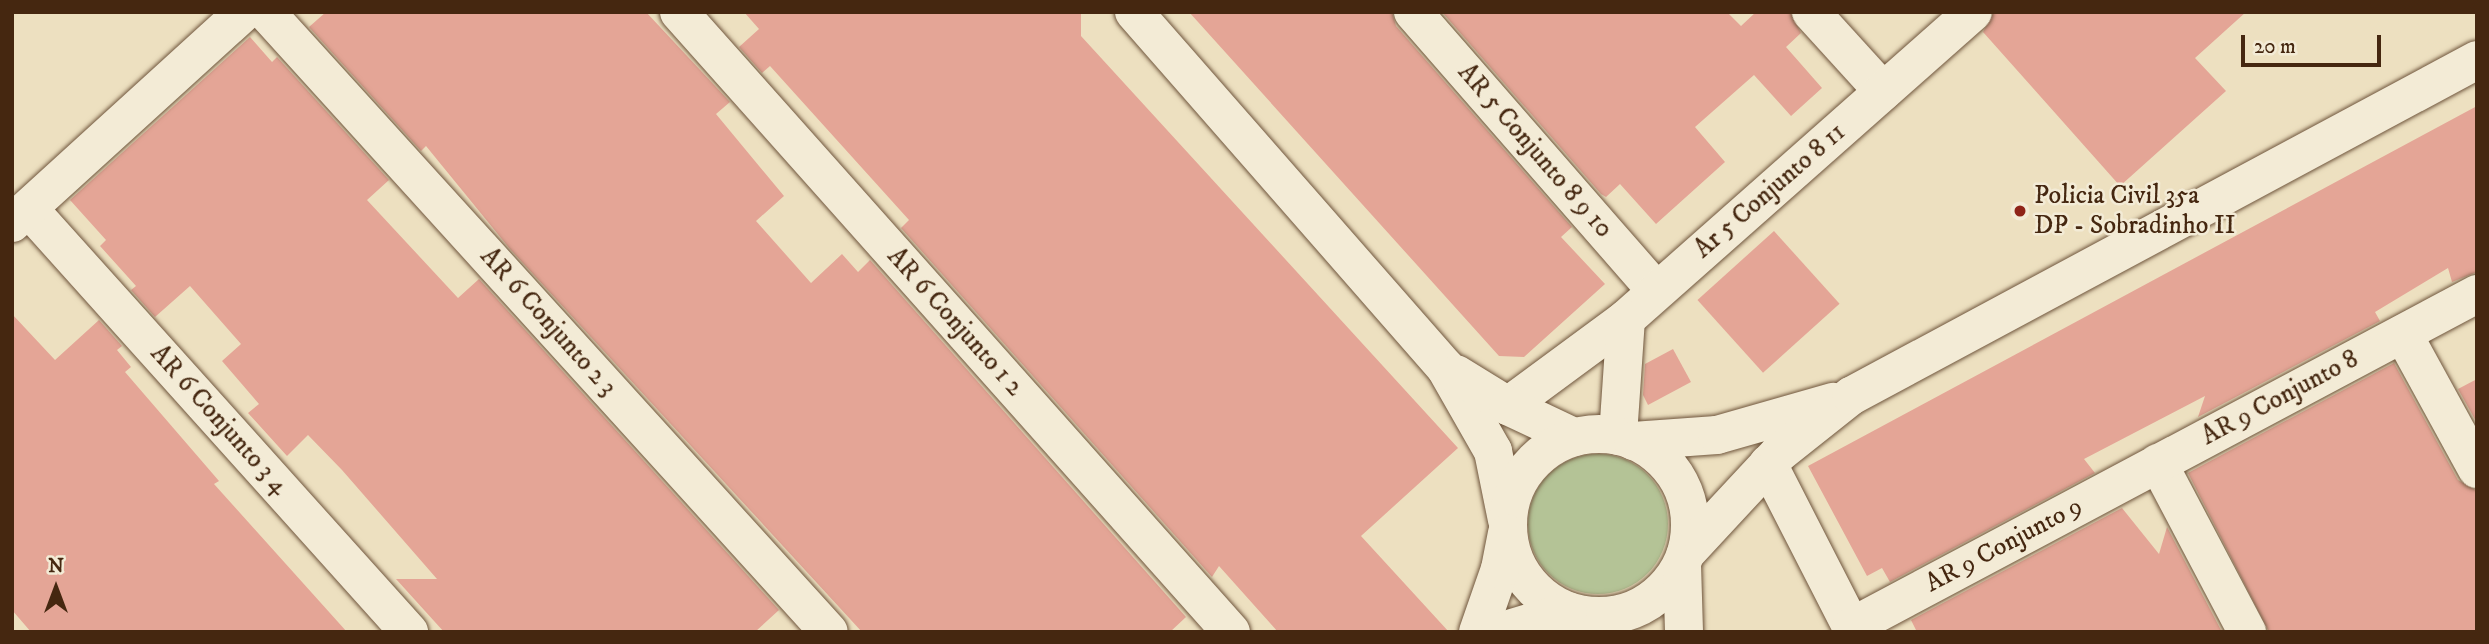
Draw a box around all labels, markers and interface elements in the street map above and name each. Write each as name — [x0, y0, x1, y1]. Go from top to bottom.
scale bar — [2244, 21, 2384, 65]
text: 20 m — [2254, 34, 2296, 60]
street label: AR 5 Conjunto 8 9 10 — [1451, 57, 1619, 245]
street label: Ar 5 Conjunto 8 11 — [1688, 117, 1852, 265]
place label: Policia Civil 35a DP - Sobradinho II — [2034, 180, 2235, 242]
marker: Policia Civil 35a DP - Sobradinho II — [2012, 203, 2028, 219]
street label: AR 6 Conjunto 2 3 — [473, 241, 623, 403]
street label: AR 6 Conjunto 1 2 — [880, 241, 1030, 403]
street label: AR 6 Conjunto 3 4 — [143, 339, 295, 501]
street label: AR 9 Conjunto 8 — [2196, 344, 2364, 452]
street label: AR 9 Conjunto 9 — [1920, 491, 2088, 599]
north arrow — [21, 553, 91, 623]
text: N — [48, 555, 64, 578]

